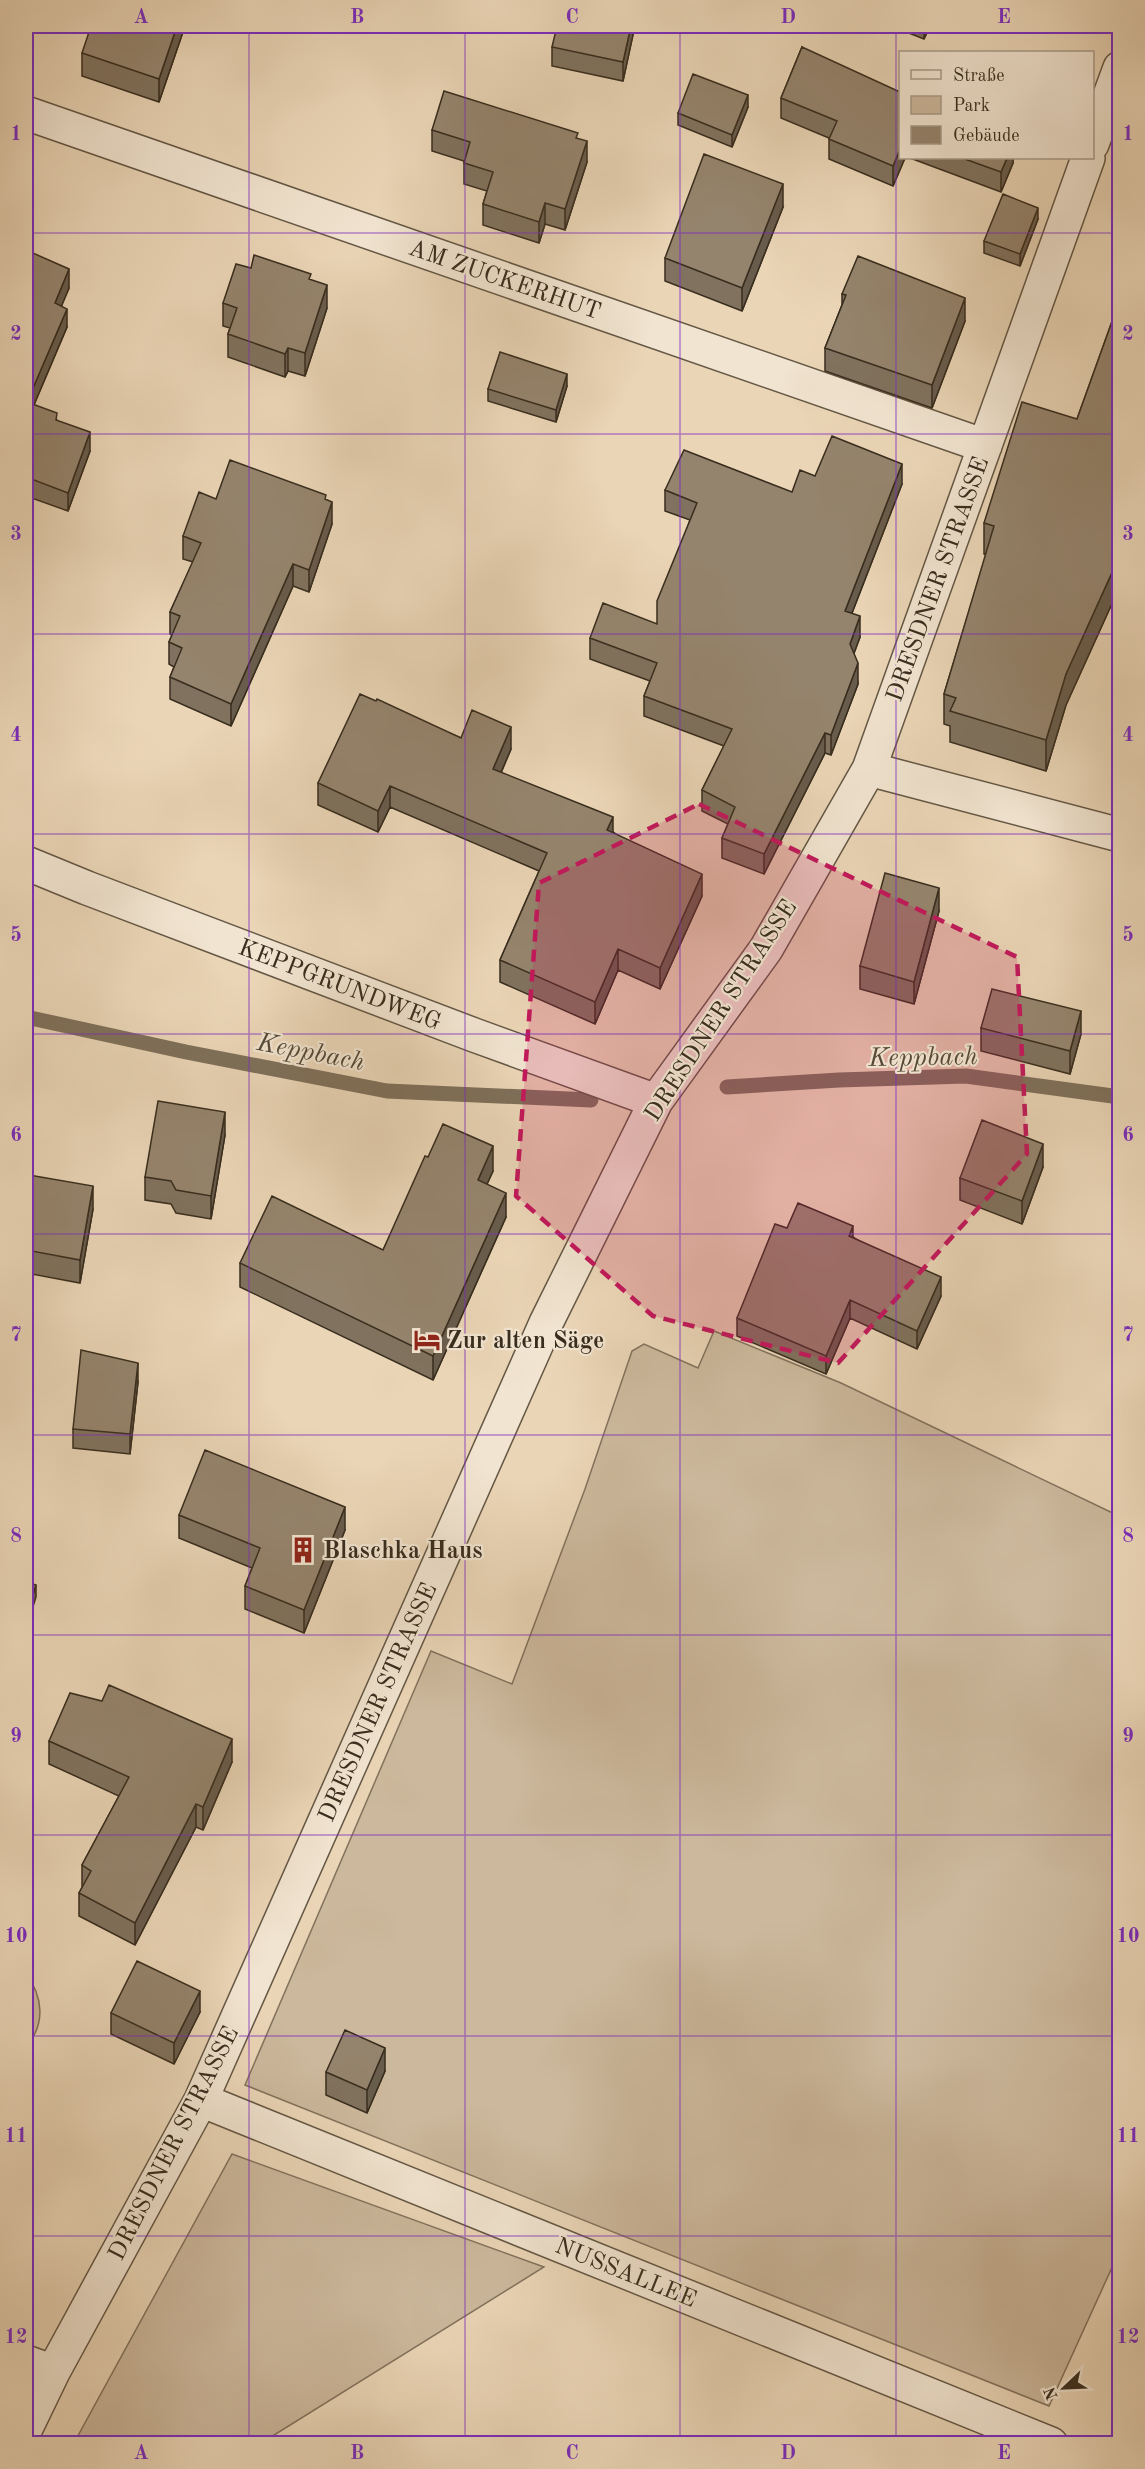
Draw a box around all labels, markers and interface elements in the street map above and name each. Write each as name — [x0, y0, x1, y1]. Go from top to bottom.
text: A — [133, 8, 149, 28]
text: B — [350, 8, 364, 28]
text: C — [565, 8, 579, 28]
text: D — [780, 8, 796, 28]
text: E — [997, 8, 1011, 28]
legend — [899, 51, 1094, 159]
text: Straße — [953, 67, 1004, 85]
text: Park — [953, 97, 990, 115]
text: 1 — [10, 125, 22, 145]
text: 1 — [1122, 125, 1134, 145]
text: Gebäude — [953, 127, 1020, 145]
street label: AM ZUCKERHUT — [405, 237, 604, 325]
text: 2 — [10, 325, 22, 345]
text: 2 — [1122, 325, 1134, 345]
street label: DRESDNER STRASSE — [883, 454, 994, 705]
text: 3 — [10, 525, 22, 545]
text: 3 — [1122, 525, 1134, 545]
text: 4 — [10, 726, 22, 746]
text: 4 — [1122, 726, 1134, 746]
street label: DRESDNER STRASSE — [641, 896, 802, 1126]
text: 5 — [10, 925, 22, 946]
text: 5 — [1122, 925, 1134, 946]
street label: KEPPGRUNDWEG — [234, 936, 444, 1036]
water label: Keppbach — [254, 1030, 367, 1076]
water label: Keppbach — [867, 1044, 978, 1072]
text: 6 — [10, 1126, 22, 1146]
text: 6 — [1122, 1126, 1134, 1146]
hotel icon: Zur alten Säge — [412, 1325, 442, 1355]
text: 7 — [10, 1326, 22, 1346]
text: 7 — [1122, 1326, 1134, 1346]
place label: Zur alten Säge — [447, 1330, 604, 1354]
text: 8 — [10, 1527, 22, 1547]
text: 8 — [1122, 1527, 1134, 1547]
building icon: Blaschka Haus — [288, 1535, 318, 1565]
place label: Blaschka Haus — [323, 1540, 482, 1564]
street label: DRESDNER STRASSE — [315, 1580, 442, 1826]
text: 9 — [10, 1727, 22, 1747]
text: 9 — [1122, 1727, 1134, 1747]
text: 10 — [4, 1927, 28, 1947]
text: 10 — [1116, 1927, 1140, 1947]
street label: DRESDNER STRASSE — [105, 2023, 244, 2265]
text: 11 — [4, 2127, 28, 2147]
text: 11 — [1116, 2127, 1140, 2147]
street label: NUSSALLEE — [551, 2235, 699, 2313]
text: 12 — [4, 2328, 28, 2348]
text: 12 — [1116, 2328, 1140, 2348]
north arrow — [1034, 2358, 1094, 2418]
text: N — [1042, 2384, 1062, 2402]
text: A — [133, 2444, 149, 2464]
text: B — [350, 2444, 364, 2464]
text: C — [565, 2444, 579, 2464]
text: D — [780, 2444, 796, 2464]
text: E — [997, 2444, 1011, 2464]

